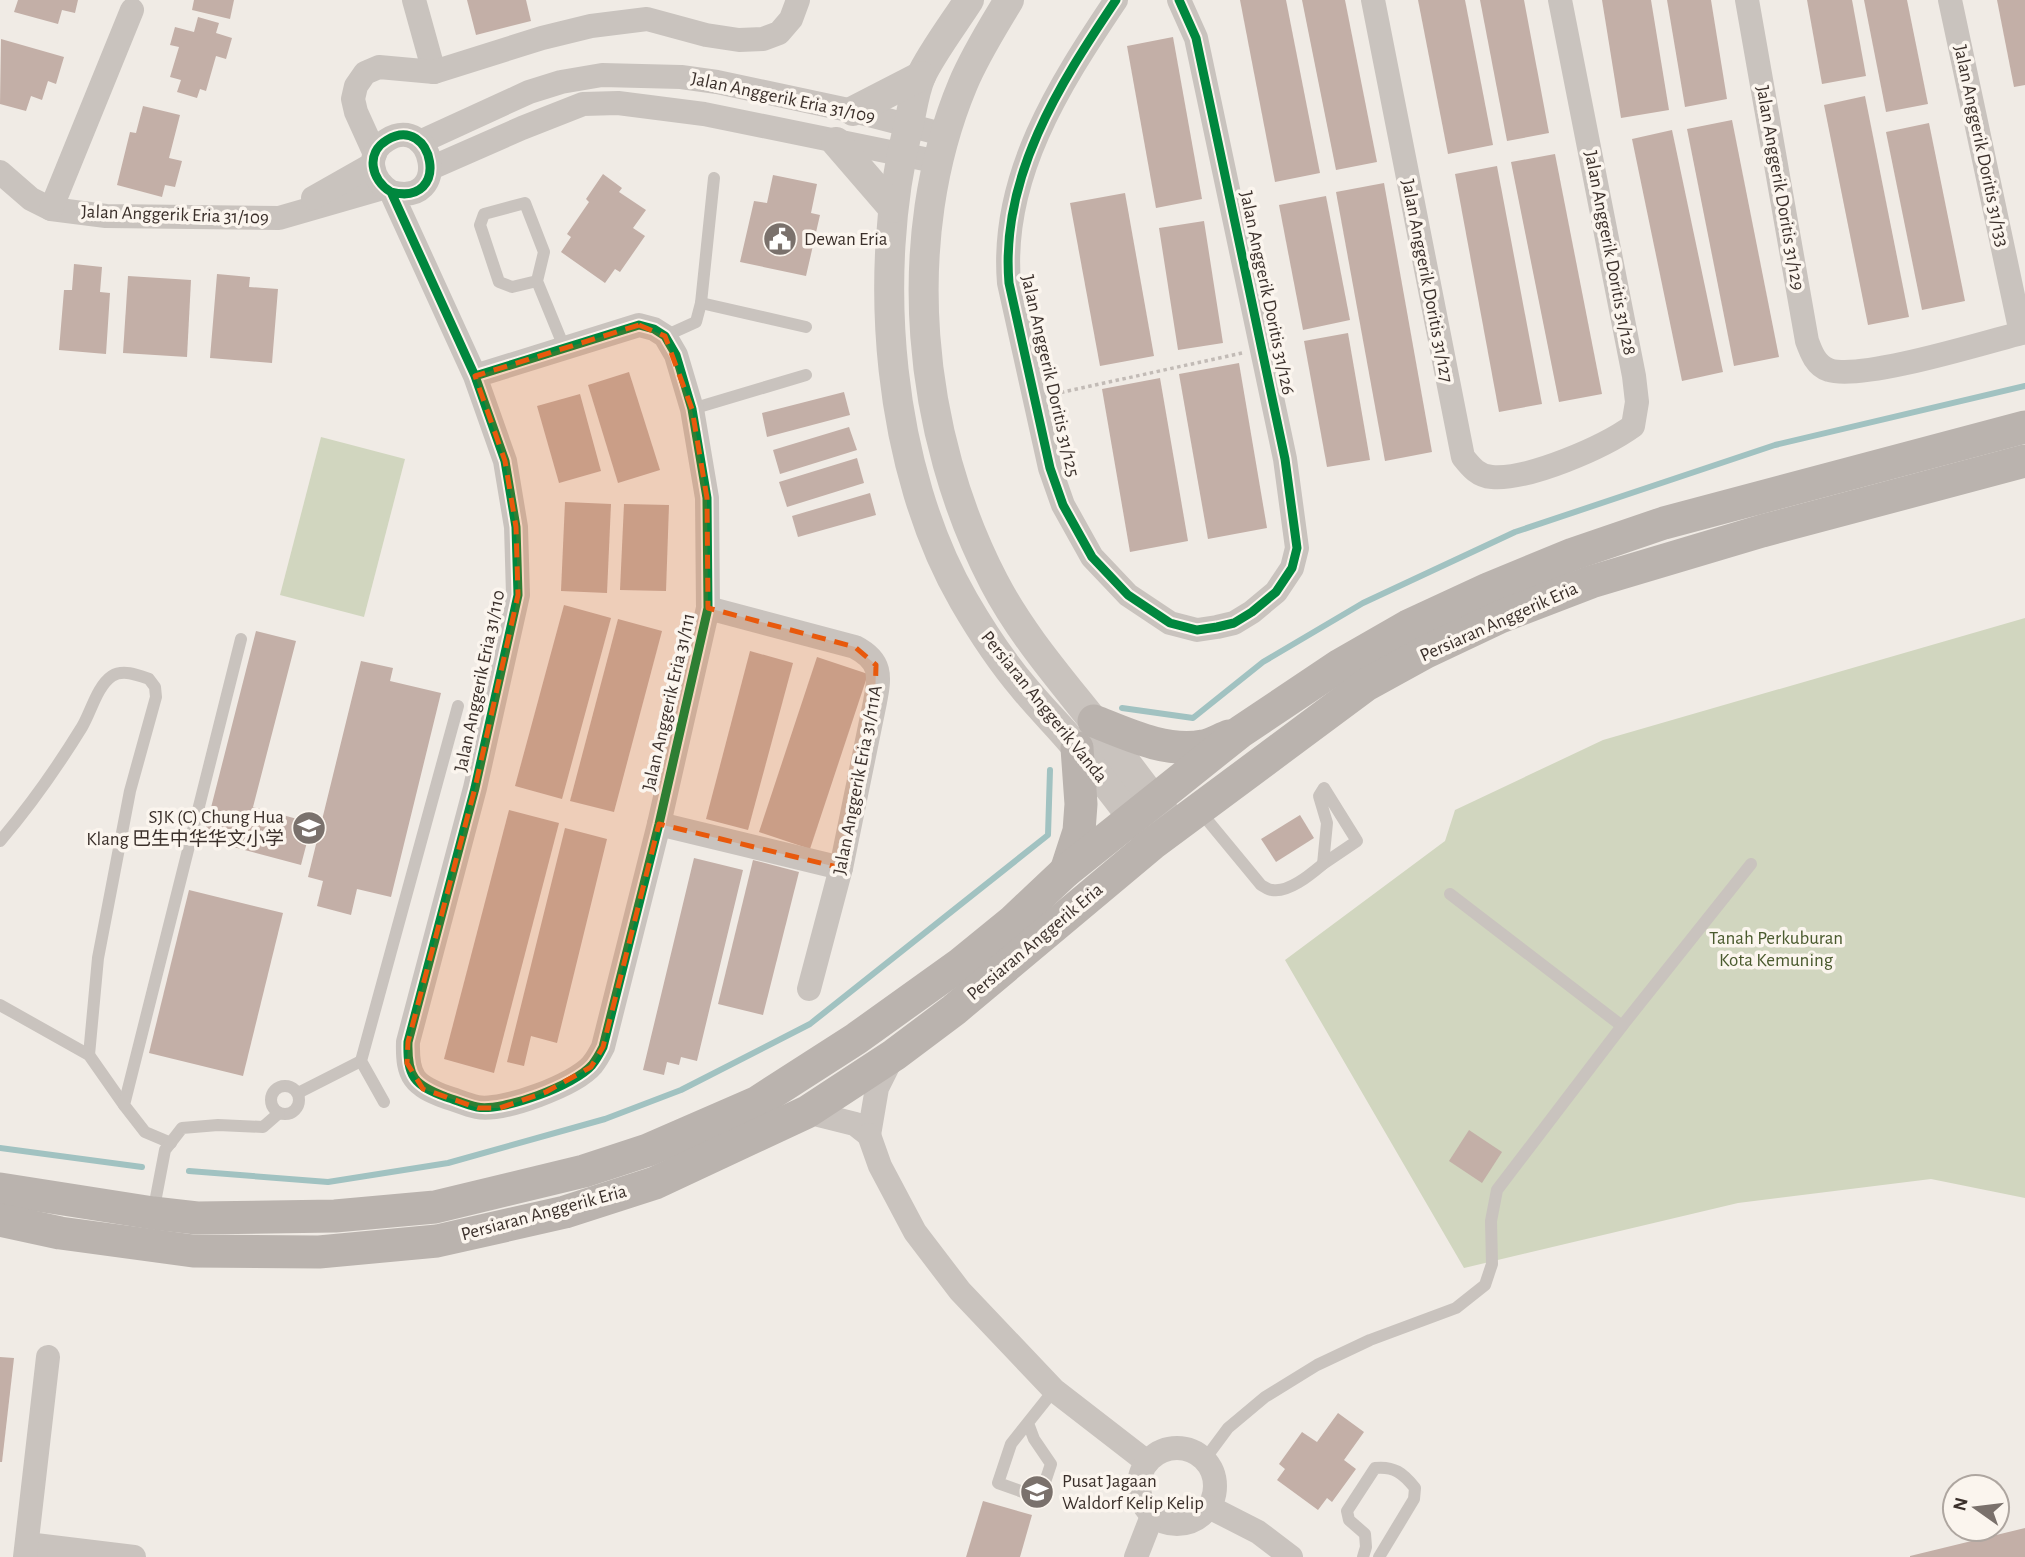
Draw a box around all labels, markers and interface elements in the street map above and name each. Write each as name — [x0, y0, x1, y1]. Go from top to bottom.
street label: Jalan Anggerik Doritis 31/133 — [1950, 43, 2012, 249]
street label: Jalan Anggerik Eria 31/109 — [689, 69, 877, 127]
street label: Jalan Anggerik Doritis 31/129 — [1753, 84, 1807, 292]
street label: Jalan Anggerik Doritis 31/128 — [1581, 149, 1639, 357]
street label: Jalan Anggerik Doritis 31/127 — [1398, 178, 1456, 384]
street label: Jalan Anggerik Doritis 31/126 — [1236, 189, 1298, 397]
street label: Jalan Anggerik Eria 31/109 — [81, 202, 269, 228]
public building icon: Dewan Eria — [761, 220, 799, 258]
place label: Dewan Eria — [804, 230, 888, 249]
street label: Jalan Anggerik Doritis 31/125 — [1017, 273, 1083, 479]
street label: Persiaran Anggerik Eria — [1417, 579, 1581, 665]
street label: Jalan Anggerik Eria 31/110 — [451, 588, 509, 774]
street label: Jalan Anggerik Eria 31/111 — [639, 611, 699, 793]
street label: Persiaran Anggerik Vanda — [977, 628, 1111, 787]
street label: Jalan Anggerik Eria 31/111A — [830, 683, 886, 877]
place label: SJK (C) Chung Hua Klang 巴生中华华文小学 — [86, 808, 284, 849]
school or university icon: SJK (C) Chung Hua Klang 巴生中华华文小学 — [290, 809, 328, 847]
street label: Persiaran Anggerik Eria — [964, 880, 1107, 1004]
park label: Tanah Perkuburan Kota Kemuning — [1709, 929, 1843, 970]
street label: Persiaran Anggerik Eria — [459, 1182, 629, 1244]
place label: Pusat Jagaan Waldorf Kelip Kelip — [1062, 1472, 1204, 1513]
school or university icon: Pusat Jagaan Waldorf Kelip Kelip — [1018, 1473, 1056, 1511]
north arrow — [1941, 1473, 2011, 1543]
text: N — [1950, 1496, 1972, 1513]

